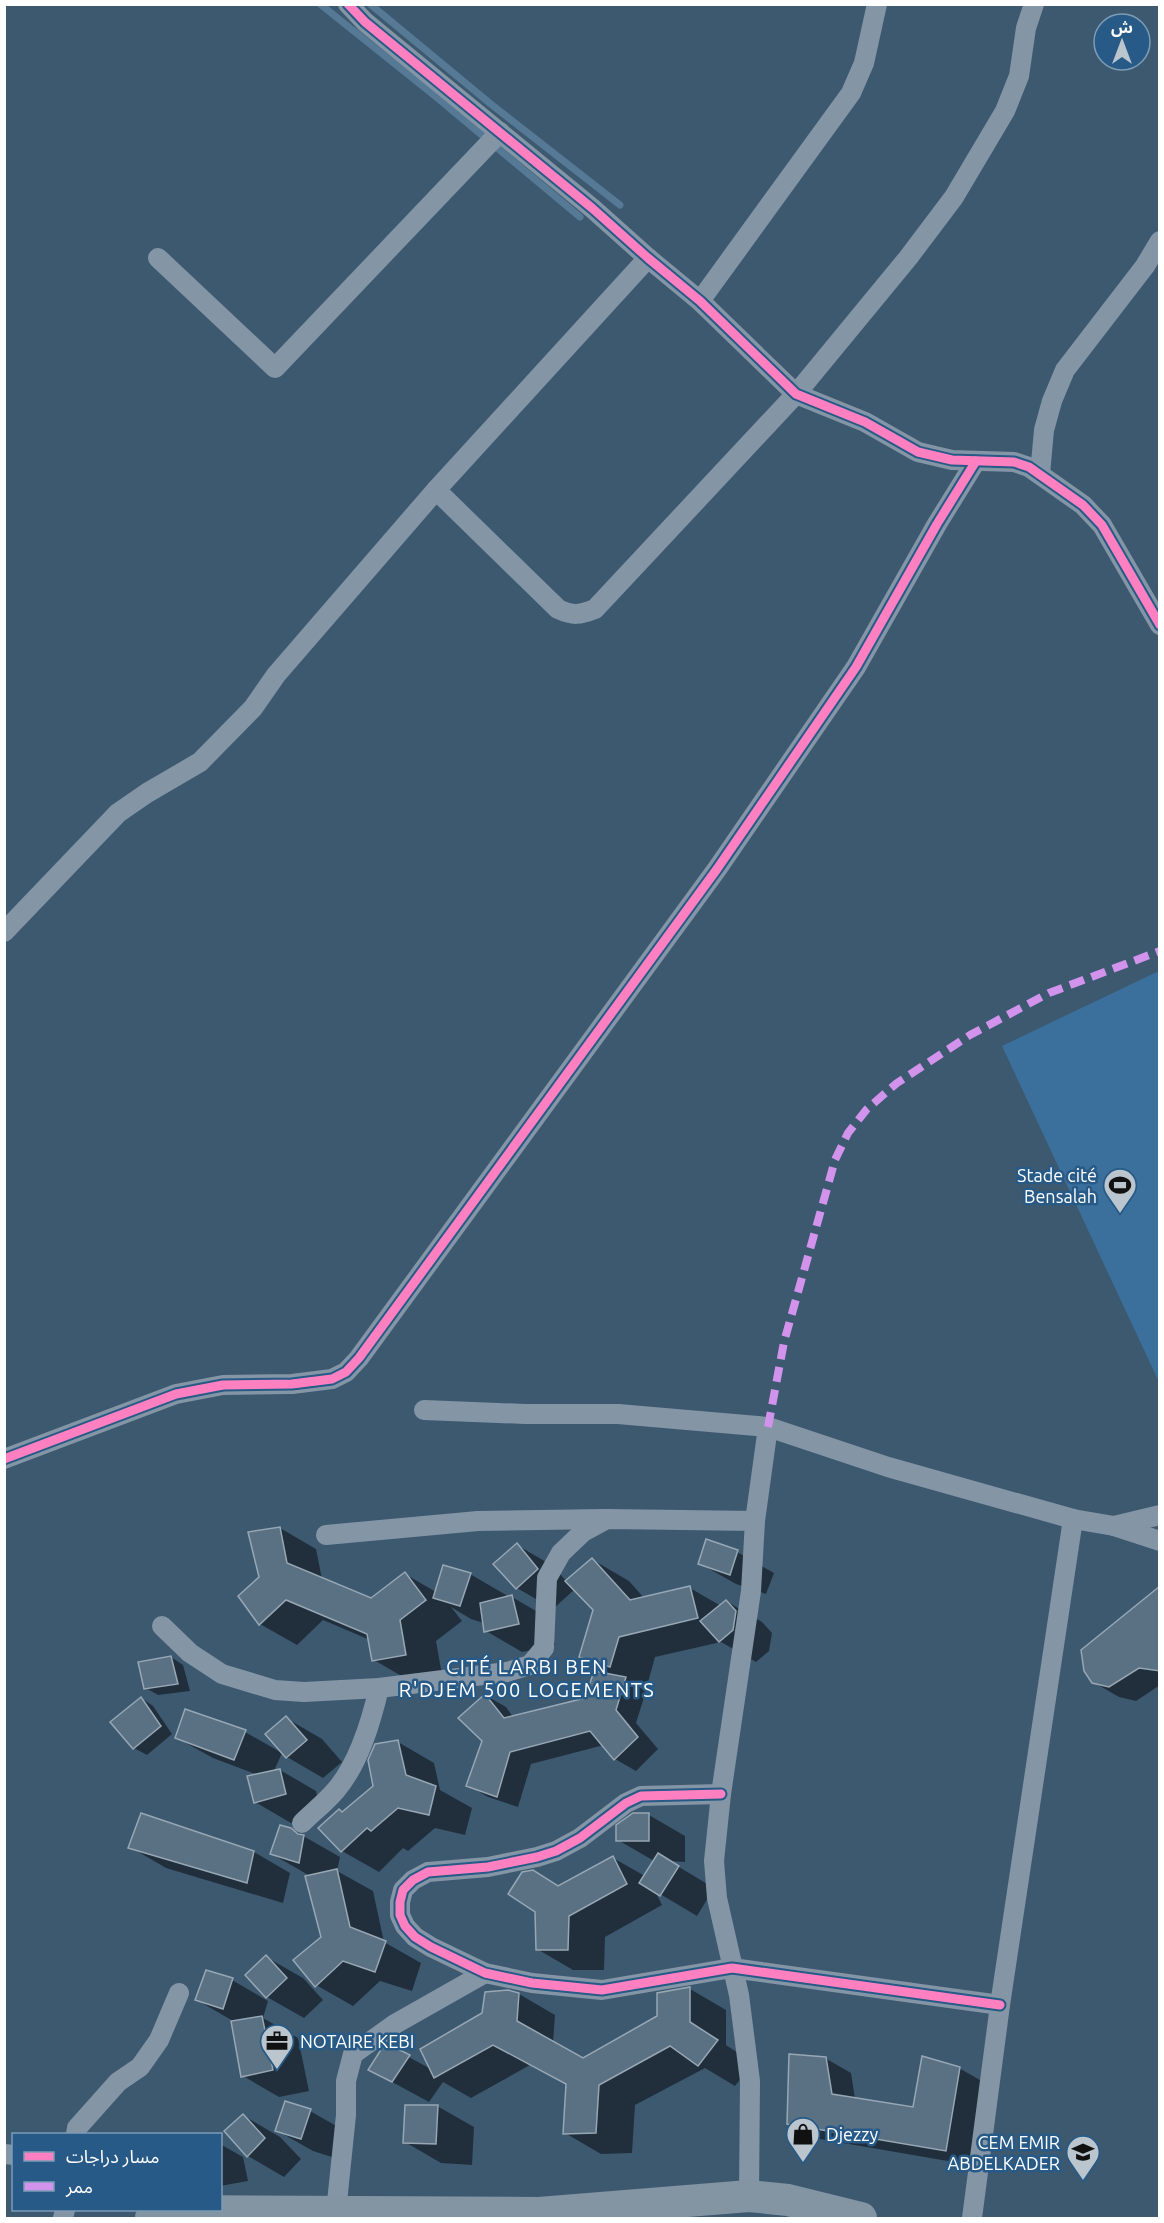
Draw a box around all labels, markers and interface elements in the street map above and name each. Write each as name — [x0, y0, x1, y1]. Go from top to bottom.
north arrow — [1092, 12, 1152, 72]
text: ش — [1111, 18, 1133, 37]
place label: Stade cité Bensalah — [1017, 1165, 1097, 1206]
sports icon: Stade cité Bensalah — [1102, 1167, 1138, 1214]
district label: CITÉ LARBI BEN R'DJEM 500 LOGEMENTS — [399, 1655, 655, 1701]
office icon: NOTAIRE KEBI — [259, 2023, 295, 2070]
place label: NOTAIRE KEBI — [300, 2031, 414, 2051]
shop icon: Djezzy — [785, 2116, 821, 2163]
place label: Djezzy — [826, 2124, 879, 2144]
place label: CEM EMIR ABDELKADER — [948, 2132, 1060, 2173]
legend — [12, 2133, 222, 2211]
school or university icon: CEM EMIR ABDELKADER — [1065, 2134, 1101, 2181]
text: مسار دراجات — [66, 2146, 159, 2168]
text: ممر — [65, 2176, 93, 2198]

